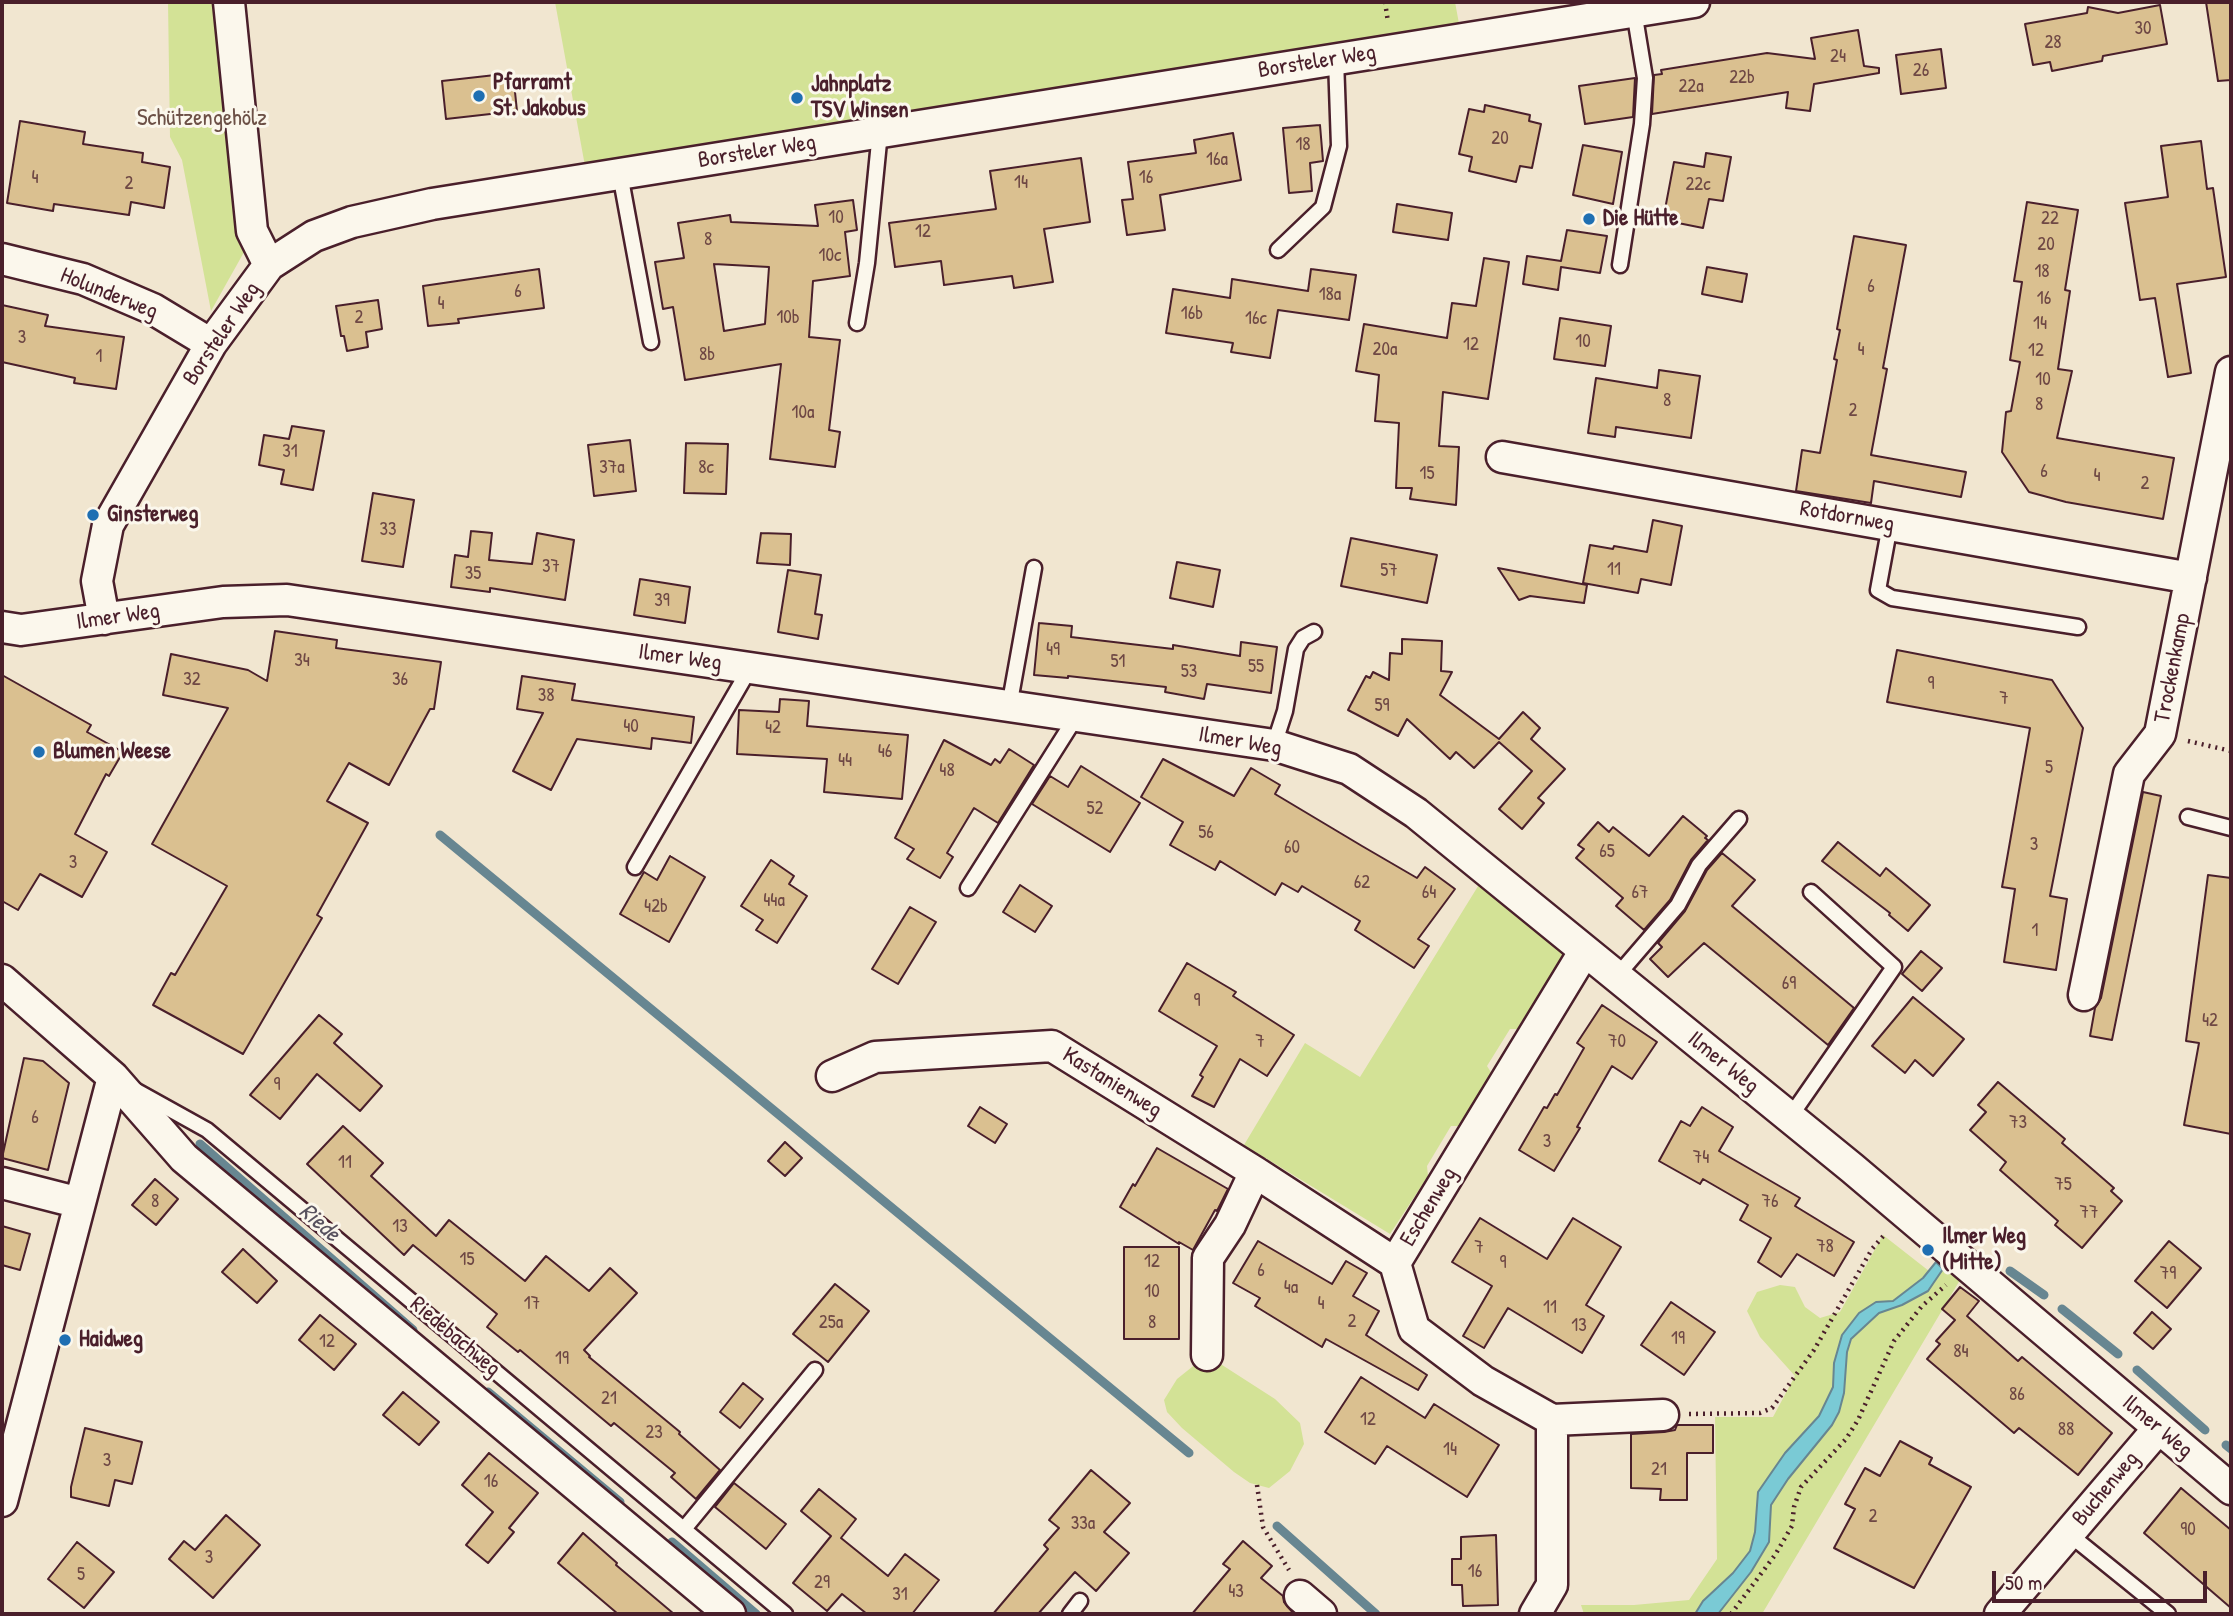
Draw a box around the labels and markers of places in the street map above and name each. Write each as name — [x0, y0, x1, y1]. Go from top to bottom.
place label: Pfarramt St. Jakobus — [493, 69, 586, 123]
place label: Jahnplatz TSV Winsen — [811, 71, 909, 125]
marker: Pfarramt St. Jakobus — [471, 88, 487, 104]
marker: Jahnplatz TSV Winsen — [789, 90, 805, 106]
place label: Die Hütte — [1603, 205, 1678, 233]
marker: Die Hütte — [1581, 211, 1597, 227]
place label: Ginsterweg — [107, 501, 198, 529]
marker: Ginsterweg — [85, 507, 101, 523]
place label: Blumen Weese — [53, 738, 171, 766]
marker: Blumen Weese — [31, 744, 47, 760]
place label: Ilmer Weg (Mitte) — [1942, 1223, 2026, 1277]
marker: Ilmer Weg (Mitte) — [1920, 1242, 1936, 1258]
place label: Haidweg — [79, 1326, 143, 1354]
marker: Haidweg — [57, 1332, 73, 1348]

